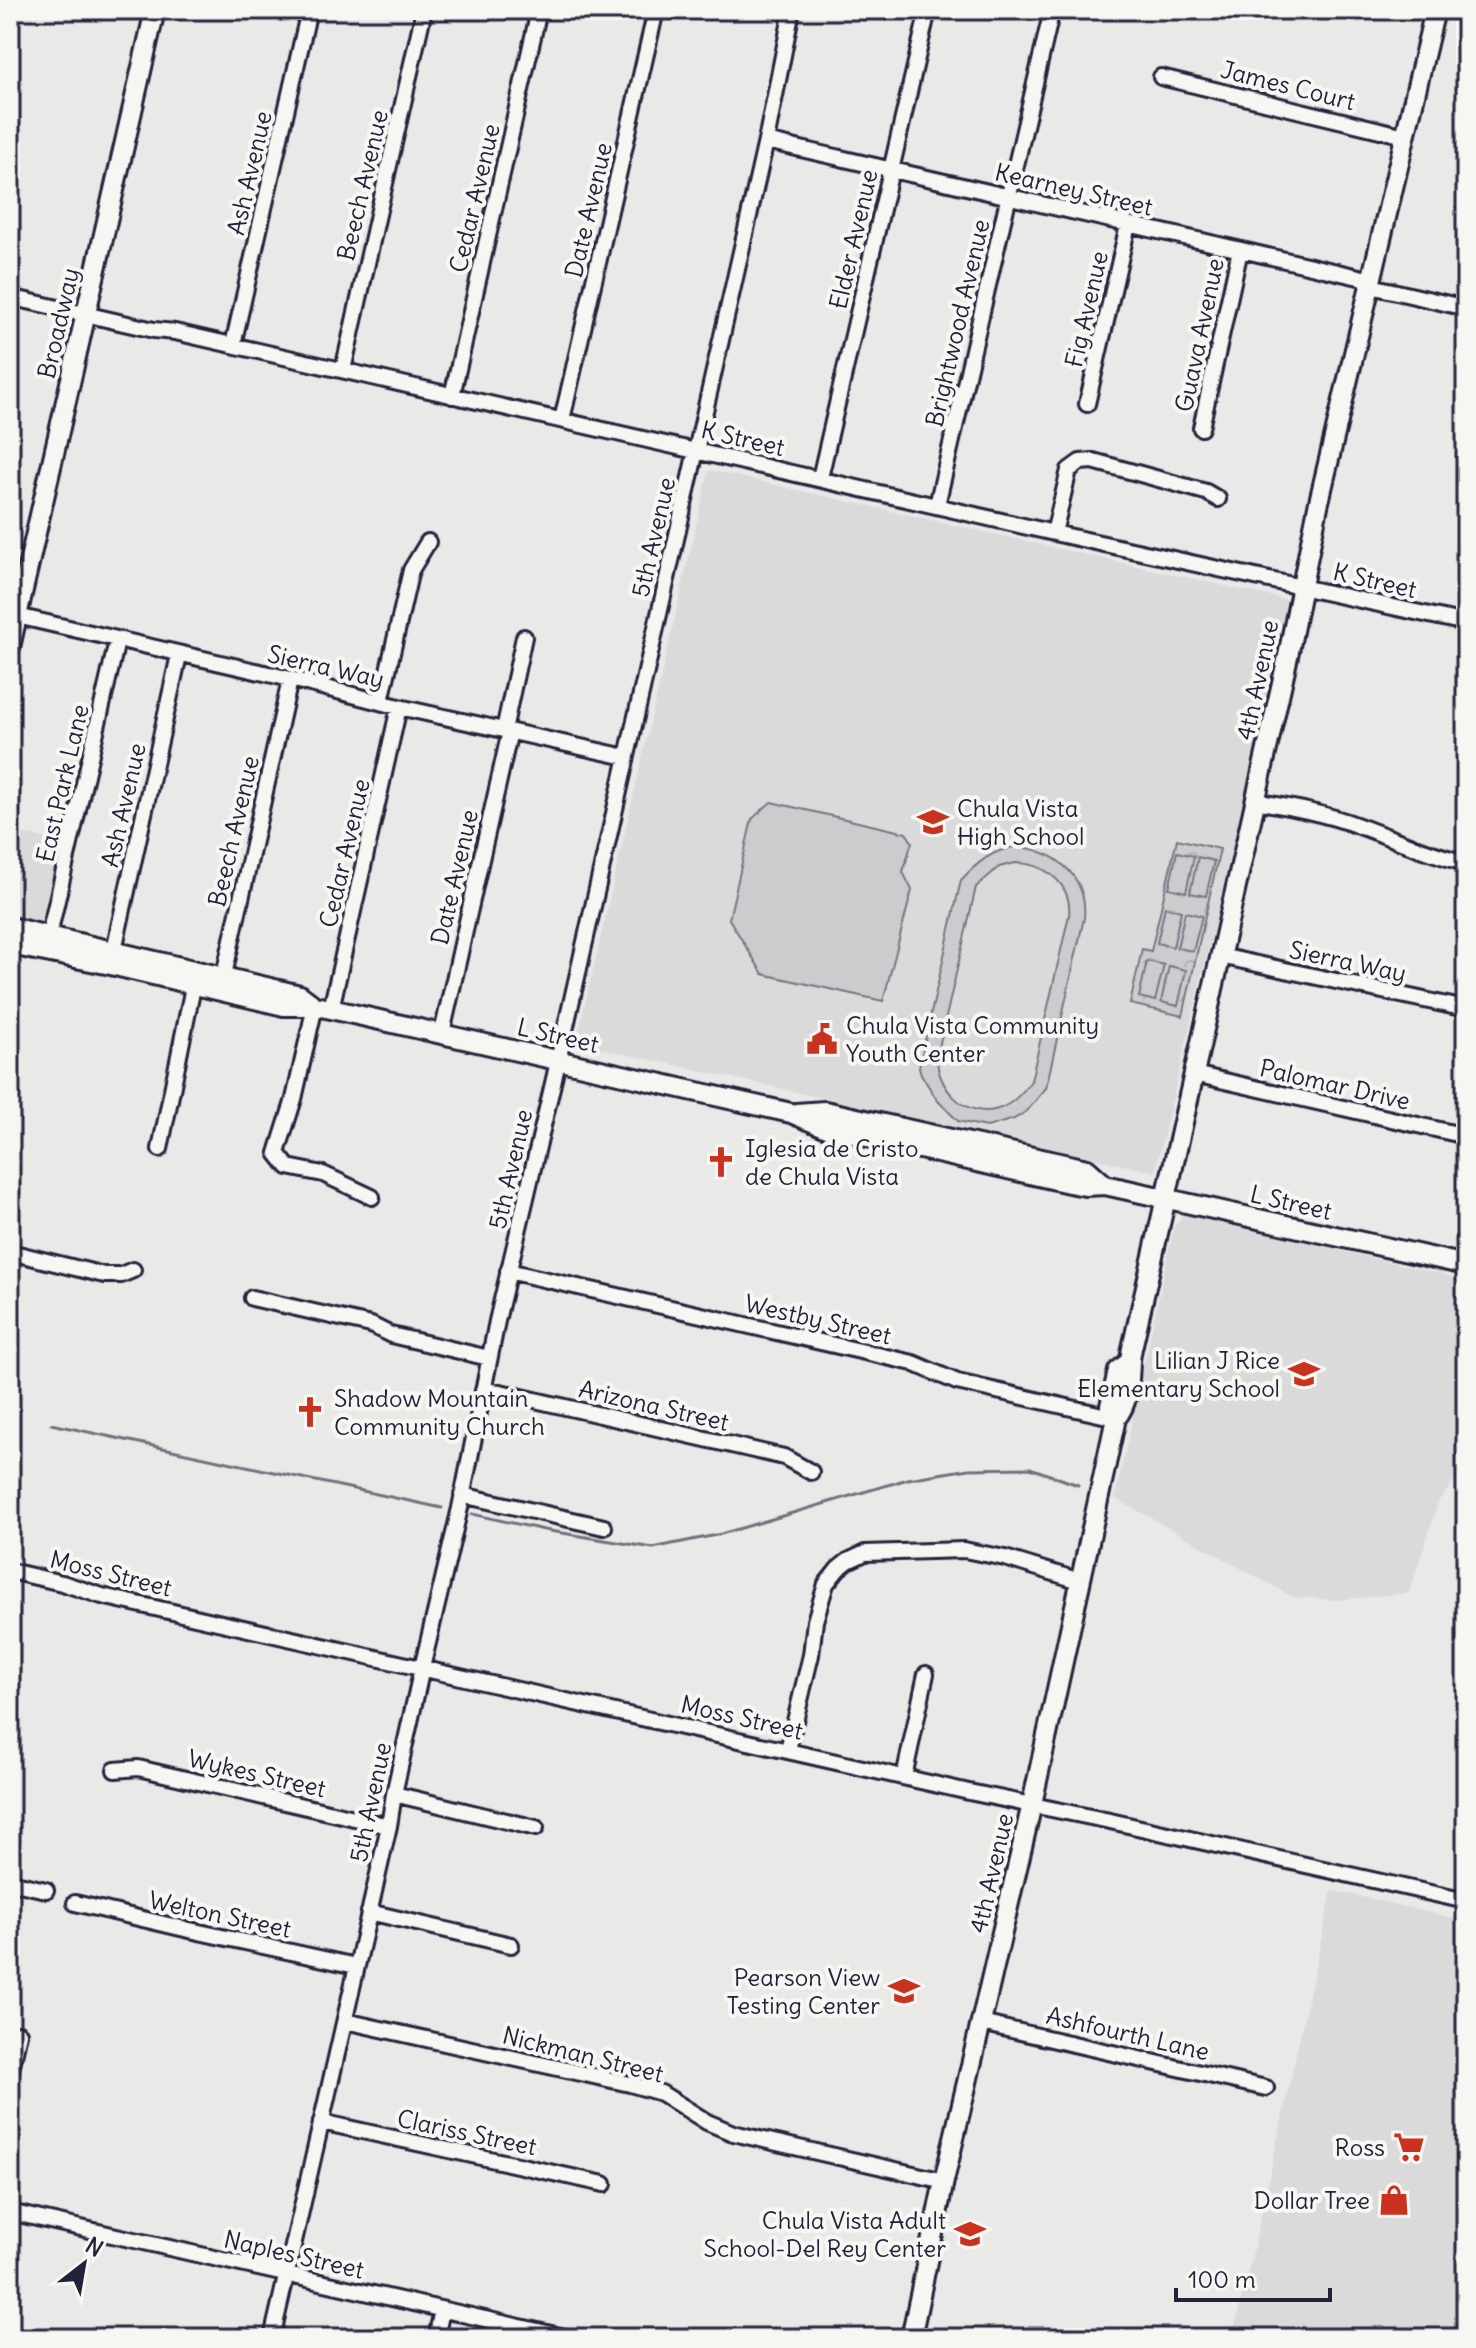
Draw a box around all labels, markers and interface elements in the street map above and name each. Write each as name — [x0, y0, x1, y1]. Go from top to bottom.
street label: James Court — [1218, 54, 1358, 116]
street label: Beech Avenue — [330, 107, 394, 263]
street label: Ash Avenue — [220, 108, 278, 238]
street label: Cedar Avenue — [442, 121, 506, 275]
street label: Date Avenue — [558, 140, 618, 280]
street label: Kearney Street — [992, 156, 1156, 222]
street label: Elder Avenue — [822, 166, 884, 312]
street label: Brightwood Avenue — [919, 216, 995, 430]
street label: Fig Avenue — [1058, 248, 1114, 370]
street label: Guava Avenue — [1168, 255, 1230, 415]
street label: Broadway — [31, 265, 85, 381]
street label: K Street — [698, 414, 788, 462]
street label: 5th Avenue — [625, 474, 681, 600]
street label: K Street — [1330, 556, 1420, 604]
street label: 4th Avenue — [1230, 617, 1284, 743]
street label: Sierra Way — [265, 638, 387, 694]
street label: East Park Lane — [29, 701, 95, 865]
street label: Ash Avenue — [94, 740, 152, 870]
street label: Beech Avenue — [201, 753, 265, 909]
street label: Cedar Avenue — [312, 776, 376, 930]
place label: Chula Vista High School — [957, 793, 1084, 851]
school or university icon: Chula Vista High School — [916, 805, 950, 839]
street label: Date Avenue — [424, 807, 484, 947]
street label: Sierra Way — [1287, 934, 1409, 988]
place label: Chula Vista Community Youth Center — [846, 1010, 1099, 1068]
street label: L Street — [514, 1011, 602, 1059]
public building icon: Chula Vista Community Youth Center — [805, 1022, 839, 1056]
street label: Palomar Drive — [1257, 1052, 1413, 1116]
street label: 5th Avenue — [482, 1106, 538, 1232]
place label: Iglesia de Cristo de Chula Vista — [745, 1133, 918, 1191]
church icon: Iglesia de Cristo de Chula Vista — [704, 1145, 738, 1179]
street label: L Street — [1247, 1178, 1335, 1226]
street label: Westby Street — [742, 1288, 894, 1350]
place label: Lilian J Rice Elementary School — [1077, 1345, 1280, 1403]
school or university icon: Lilian J Rice Elementary School — [1287, 1357, 1321, 1391]
street label: Arizona Street — [576, 1373, 732, 1437]
place label: Shadow Mountain Community Church — [334, 1383, 545, 1441]
church icon: Shadow Mountain Community Church — [293, 1395, 327, 1429]
street label: Moss Street — [47, 1543, 175, 1603]
street label: Moss Street — [678, 1688, 806, 1746]
street label: 5th Avenue — [343, 1739, 397, 1865]
street label: Wykes Street — [185, 1743, 329, 1803]
street label: 4th Avenue — [963, 1810, 1019, 1936]
street label: Welton Street — [146, 1884, 294, 1944]
place label: Pearson View Testing Center — [726, 1962, 880, 2020]
school or university icon: Pearson View Testing Center — [887, 1974, 921, 2008]
street label: Ashfourth Lane — [1044, 2000, 1212, 2066]
street label: Nickman Street — [499, 2020, 667, 2088]
street label: Clariss Street — [395, 2103, 539, 2161]
supermarket icon: Ross — [1392, 2130, 1426, 2164]
place label: Ross — [1335, 2132, 1385, 2162]
shop icon: Dollar Tree — [1377, 2183, 1411, 2217]
place label: Dollar Tree — [1254, 2185, 1370, 2215]
place label: Chula Vista Adult School-Del Rey Center — [704, 2205, 946, 2263]
school or university icon: Chula Vista Adult School-Del Rey Center — [953, 2217, 987, 2251]
street label: Naples Street — [221, 2223, 367, 2285]
north arrow — [44, 2224, 124, 2304]
text: N — [81, 2231, 108, 2263]
scale bar — [1176, 2252, 1330, 2302]
text: 100 m — [1188, 2264, 1256, 2294]

